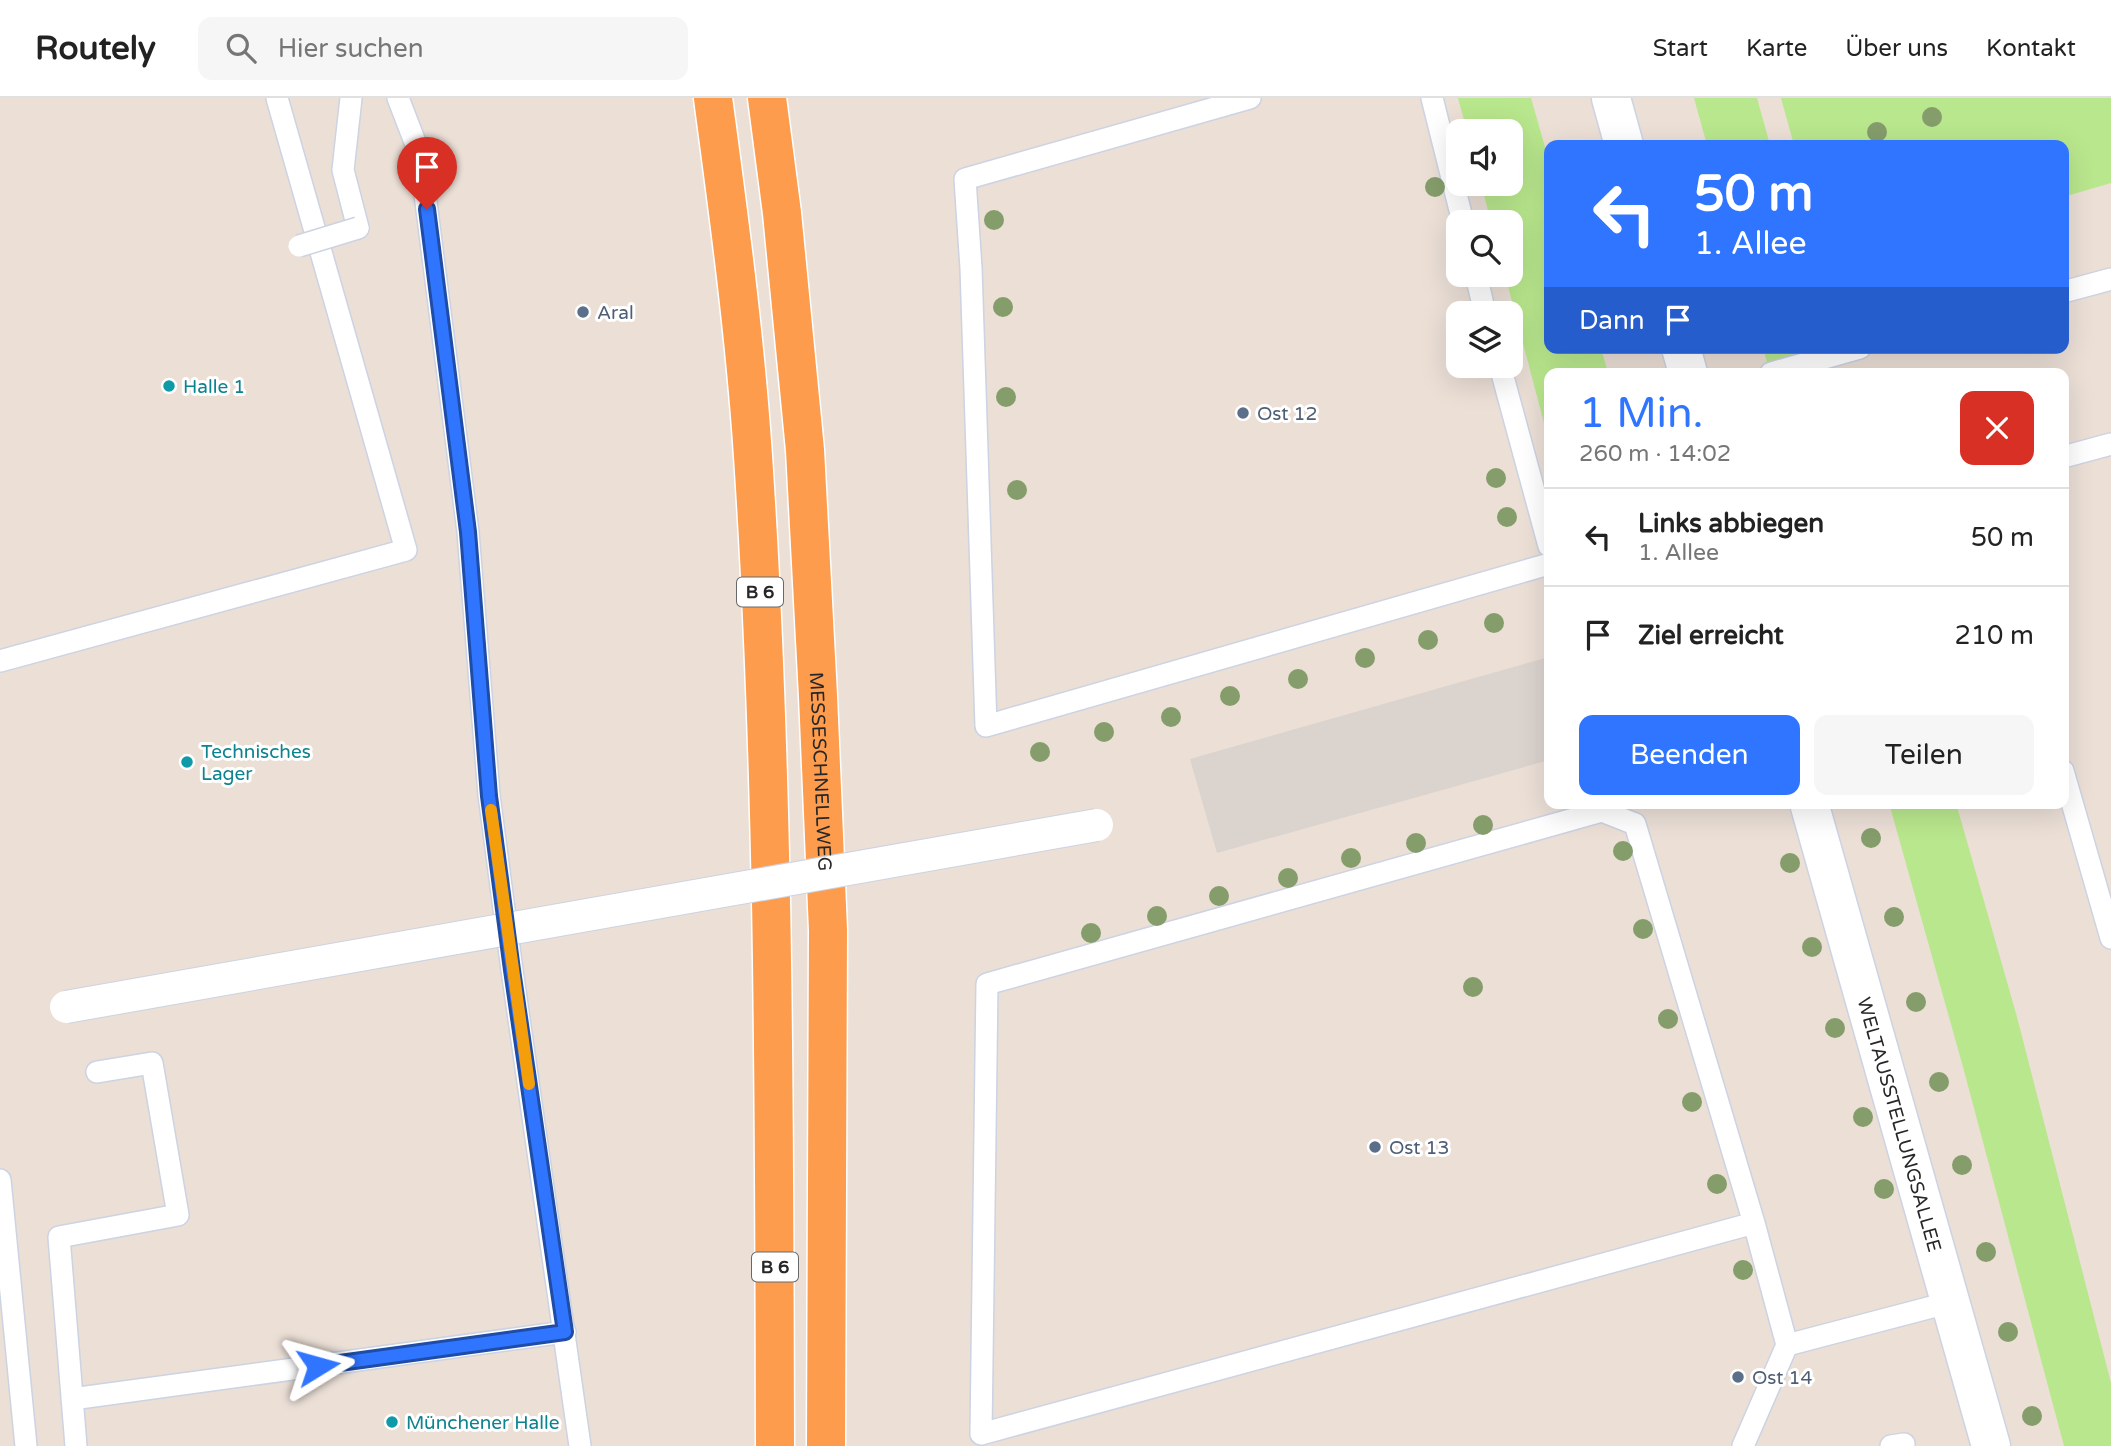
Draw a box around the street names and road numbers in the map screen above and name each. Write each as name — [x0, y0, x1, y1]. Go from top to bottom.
road number: B 6 — [737, 578, 783, 606]
street label: MESSESCHNELLWEG — [805, 671, 835, 872]
street label: WELTAUSSTELLUNGSALLEE — [1853, 995, 1945, 1255]
road number: B 6 — [752, 1252, 798, 1282]

